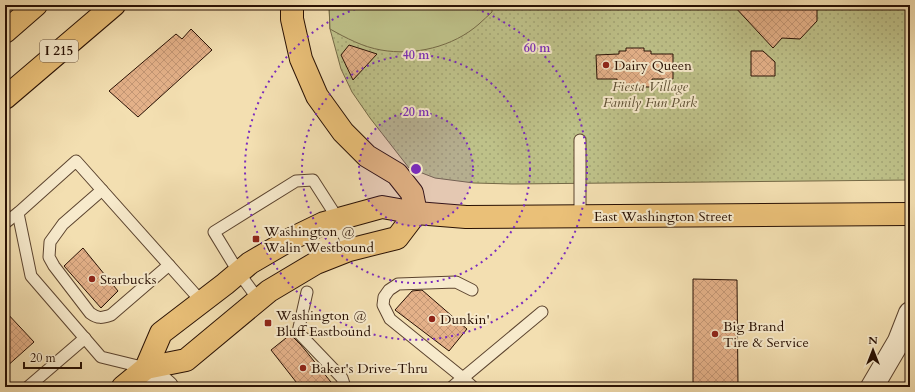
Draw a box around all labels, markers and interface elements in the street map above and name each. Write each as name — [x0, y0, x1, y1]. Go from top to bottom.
road number: I 215 — [40, 40, 78, 62]
text: 60 m — [524, 40, 551, 56]
text: 40 m — [403, 47, 430, 63]
place label: Dairy Queen — [614, 56, 692, 75]
marker: Dairy Queen — [601, 60, 611, 70]
park label: Fiesta Village Family Fun Park — [603, 77, 697, 112]
text: 20 m — [403, 104, 430, 120]
centre of rings — [409, 162, 423, 176]
street label: East Washington Street — [594, 207, 733, 226]
place label: Washington @ Walin Westbound — [263, 222, 374, 257]
marker: Washington @ Walin Westbound — [251, 234, 261, 244]
place label: Starbucks — [100, 270, 157, 289]
marker: Starbucks — [87, 274, 97, 284]
place label: Washington @ Bluff Eastbound — [275, 306, 371, 341]
place label: Dunkin' — [440, 310, 490, 329]
marker: Dunkin' — [427, 314, 437, 324]
place label: Big Brand Tire & Service — [723, 317, 809, 352]
marker: Washington @ Bluff Eastbound — [263, 318, 273, 328]
marker: Big Brand Tire & Service — [710, 329, 720, 339]
north arrow — [853, 330, 893, 370]
text: N — [868, 333, 878, 348]
scale bar — [24, 344, 81, 370]
text: 20 m — [30, 350, 57, 366]
place label: Baker's Drive-Thru — [311, 359, 428, 378]
marker: Baker's Drive-Thru — [298, 363, 308, 373]

